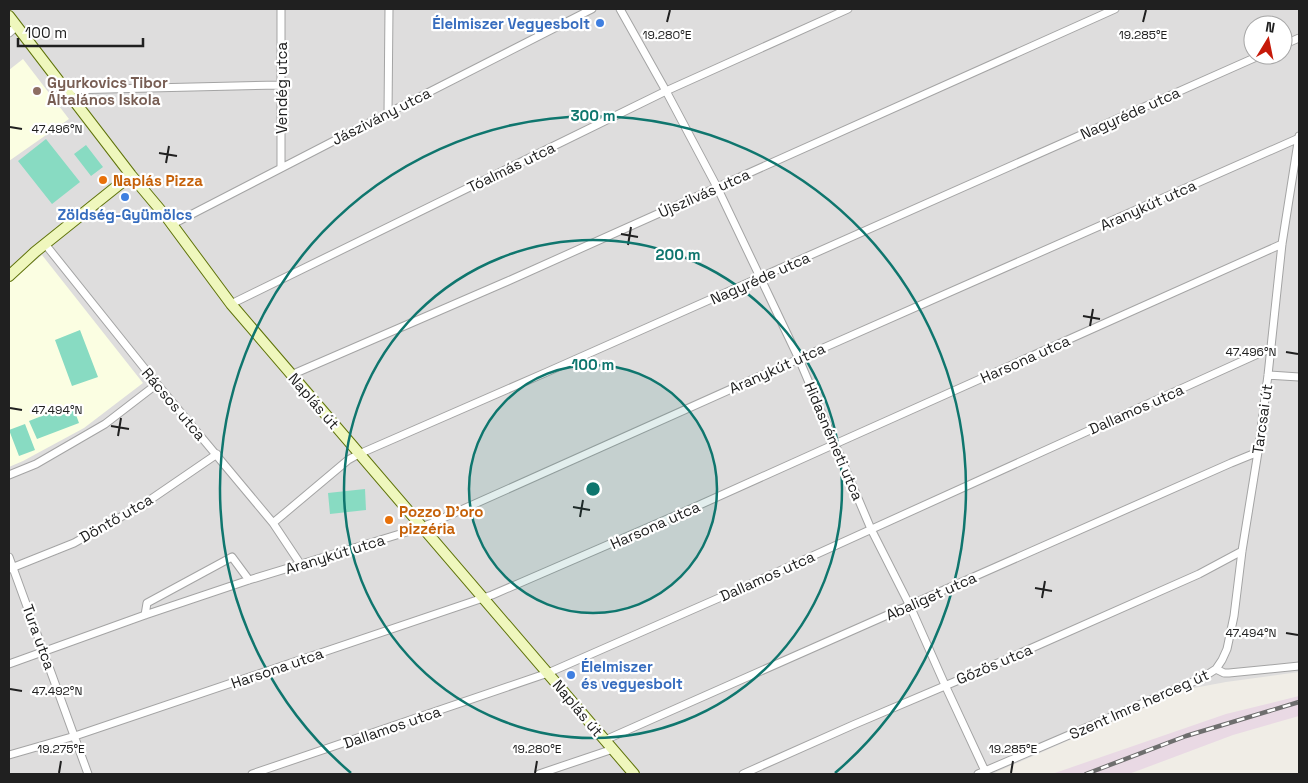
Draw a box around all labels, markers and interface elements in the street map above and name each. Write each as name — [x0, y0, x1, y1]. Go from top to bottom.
place label: Élelmiszer Vegyesbolt — [432, 14, 590, 33]
scale bar — [18, 15, 142, 47]
north arrow — [1243, 15, 1293, 65]
marker: Élelmiszer Vegyesbolt — [594, 17, 606, 29]
text: N — [1264, 18, 1276, 37]
text: 100 m — [25, 23, 67, 42]
text: 19.280°E — [642, 27, 692, 43]
text: 19.285°E — [1119, 27, 1167, 43]
street label: Vendég utca — [272, 42, 291, 134]
place label: Gyurkovics Tibor Általános Iskola — [47, 73, 168, 109]
street label: Nagyréde utca — [1077, 82, 1183, 143]
street label: Jászivány utca — [328, 83, 434, 149]
marker: Gyurkovics Tibor Általános Iskola — [31, 85, 43, 97]
text: 300 m — [570, 106, 616, 125]
text: 47.496°N — [32, 121, 82, 137]
street label: Tóalmás utca — [464, 137, 558, 196]
street label: Újszilvás utca — [655, 164, 753, 222]
place label: Naplás Pizza — [113, 171, 203, 190]
marker: Naplás Pizza — [97, 174, 109, 186]
street label: Aranykút utca — [1097, 175, 1199, 235]
marker: Zöldség-Gyümölcs — [119, 191, 131, 203]
place label: Zöldség-Gyümölcs — [58, 205, 193, 224]
text: 200 m — [656, 245, 700, 264]
street label: Nagyréde utca — [707, 247, 813, 308]
street label: Harsona utca — [977, 331, 1073, 387]
street label: Aranykút utca — [726, 338, 828, 398]
text: 47.496°N — [1226, 344, 1276, 360]
text: 100 m — [572, 355, 614, 374]
street label: Rácsos utca — [138, 364, 210, 445]
street label: Naplás út — [284, 369, 344, 433]
street label: Hidasnémeti utca — [800, 379, 868, 504]
street label: Dallamos utca — [1086, 379, 1187, 438]
street label: Tarcsai út — [1248, 383, 1276, 455]
text: 47.494°N — [31, 402, 83, 418]
centre of rings — [584, 480, 602, 498]
street label: Döntő utca — [76, 489, 156, 547]
street label: Harsona utca — [607, 497, 703, 553]
place label: Pozzo D'oro pizzéria — [399, 502, 483, 538]
marker: Pozzo D'oro pizzéria — [383, 514, 395, 526]
street label: Aranykút utca — [283, 530, 387, 578]
street label: Dallamos utca — [717, 546, 818, 605]
street label: Abaliget utca — [883, 567, 980, 625]
street label: Tura utca — [18, 602, 60, 673]
text: 47.494°N — [1225, 625, 1277, 641]
street label: Gőzös utca — [953, 639, 1035, 689]
street label: Harsona utca — [228, 643, 326, 693]
place label: Élelmiszer és vegyesbolt — [581, 657, 683, 693]
street label: Szent Imre herceg út — [1066, 665, 1212, 743]
marker: Élelmiszer és vegyesbolt — [565, 669, 577, 681]
street label: Naplás út — [549, 676, 607, 740]
text: 47.492°N — [32, 683, 82, 699]
street label: Dallamos utca — [341, 701, 444, 753]
text: 19.275°E — [37, 741, 85, 757]
text: 19.280°E — [512, 741, 562, 757]
text: 19.285°E — [989, 741, 1037, 757]

